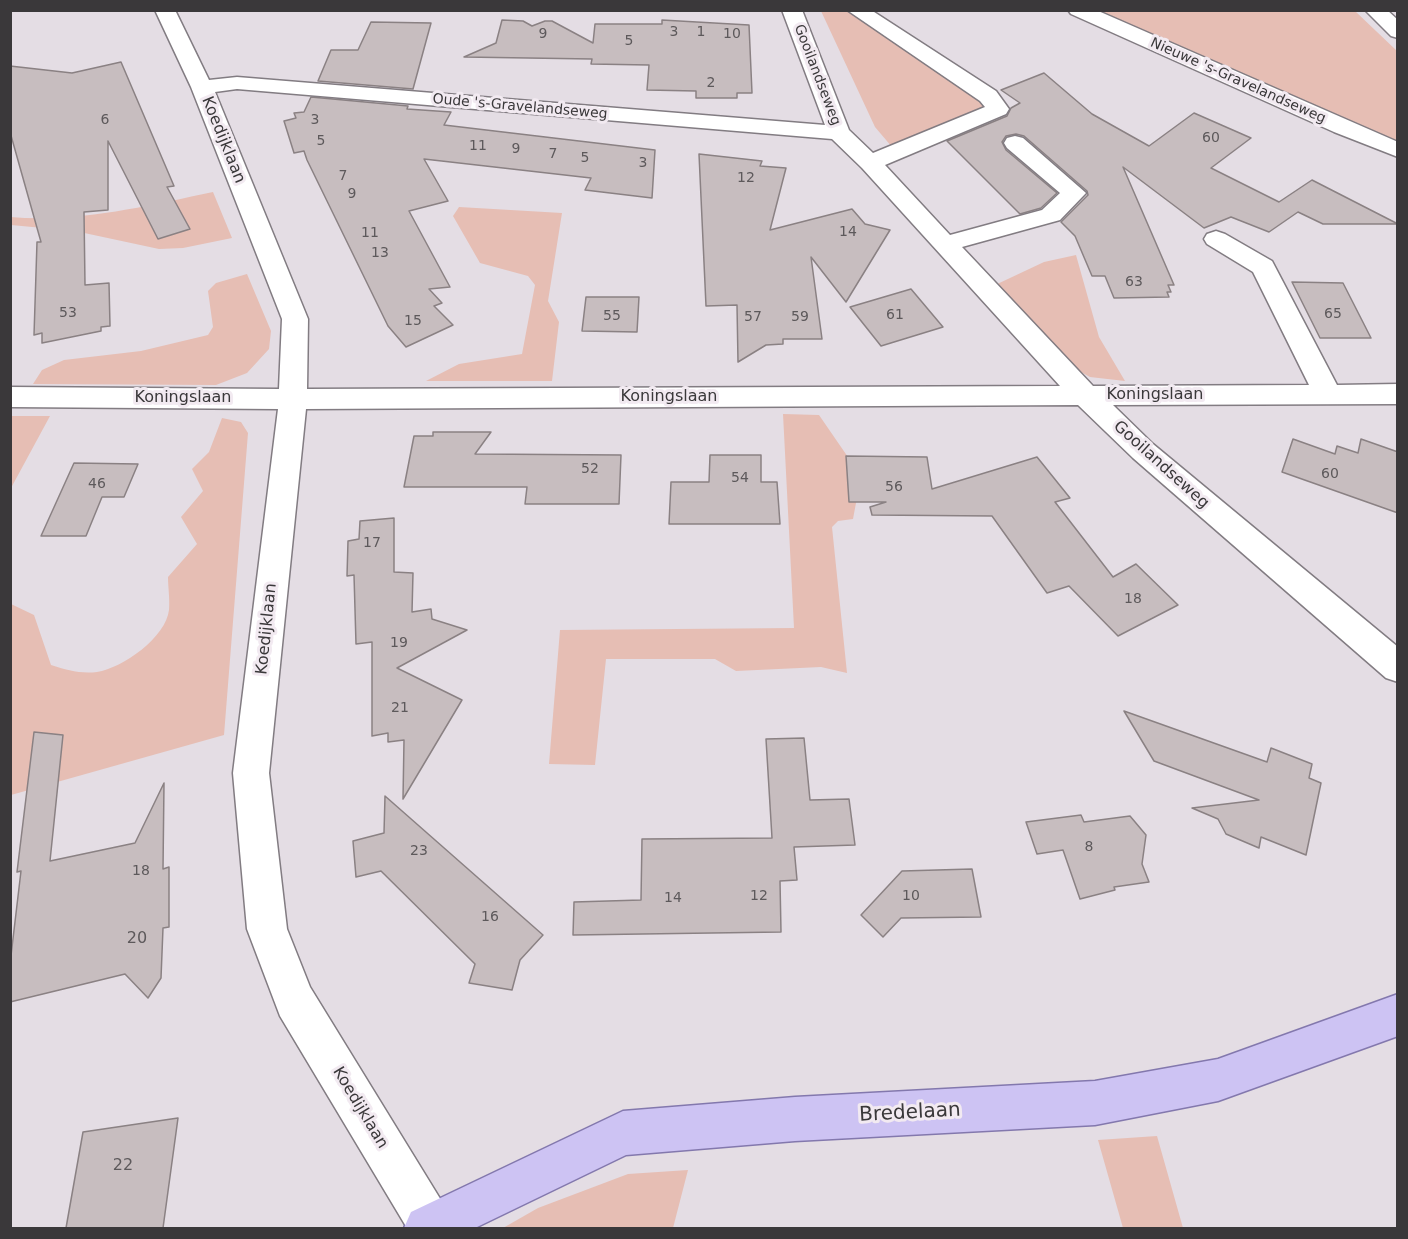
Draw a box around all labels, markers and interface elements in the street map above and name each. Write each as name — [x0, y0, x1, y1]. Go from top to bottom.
street label: Gooilandseweg — [790, 22, 844, 128]
house number: 3 — [670, 24, 678, 40]
house number: 1 — [697, 24, 705, 40]
house number: 9 — [539, 26, 547, 42]
house number: 10 — [723, 26, 741, 42]
house number: 5 — [625, 33, 633, 49]
street label: Nieuwe 's-Gravelandseweg — [1148, 35, 1328, 127]
house number: 2 — [707, 75, 715, 91]
street label: Oude 's-Gravelandseweg — [432, 91, 608, 123]
street label: Koedijklaan — [197, 94, 249, 186]
house number: 6 — [101, 112, 109, 128]
house number: 3 — [311, 112, 319, 128]
house number: 60 — [1202, 130, 1220, 146]
house number: 5 — [317, 133, 325, 149]
house number: 11 — [469, 138, 487, 154]
house number: 9 — [512, 141, 520, 157]
house number: 7 — [549, 146, 557, 162]
house number: 5 — [581, 150, 589, 166]
house number: 3 — [639, 155, 647, 171]
house number: 7 — [339, 168, 347, 184]
house number: 12 — [737, 170, 755, 186]
house number: 9 — [348, 186, 356, 202]
house number: 14 — [839, 224, 857, 240]
house number: 11 — [361, 225, 379, 241]
house number: 13 — [371, 245, 389, 261]
house number: 63 — [1125, 274, 1143, 290]
house number: 53 — [59, 305, 77, 321]
house number: 65 — [1324, 306, 1342, 322]
house number: 61 — [886, 307, 904, 323]
house number: 55 — [603, 308, 621, 324]
house number: 57 — [744, 309, 762, 325]
house number: 59 — [791, 309, 809, 325]
house number: 15 — [404, 313, 422, 329]
street label: Koningslaan — [1107, 385, 1203, 405]
street label: Koningslaan — [621, 387, 717, 407]
street label: Koningslaan — [135, 388, 231, 408]
street label: Gooilandseweg — [1109, 417, 1213, 513]
house number: 52 — [581, 461, 599, 477]
house number: 60 — [1321, 466, 1339, 482]
house number: 54 — [731, 470, 749, 486]
house number: 46 — [88, 476, 106, 492]
house number: 56 — [885, 479, 903, 495]
house number: 17 — [363, 535, 381, 551]
street label: Koedijklaan — [253, 582, 281, 676]
house number: 18 — [1124, 591, 1142, 607]
house number: 19 — [390, 635, 408, 651]
house number: 21 — [391, 700, 409, 716]
house number: 8 — [1085, 839, 1093, 855]
house number: 23 — [410, 843, 428, 859]
house number: 18 — [132, 863, 150, 879]
house number: 12 — [750, 888, 768, 904]
house number: 10 — [902, 888, 920, 904]
house number: 14 — [664, 890, 682, 906]
house number: 16 — [481, 909, 499, 925]
house number: 20 — [127, 929, 147, 949]
street label: Koedijklaan — [328, 1064, 392, 1152]
street label: Bredelaan — [859, 1098, 961, 1128]
house number: 22 — [113, 1156, 133, 1176]

